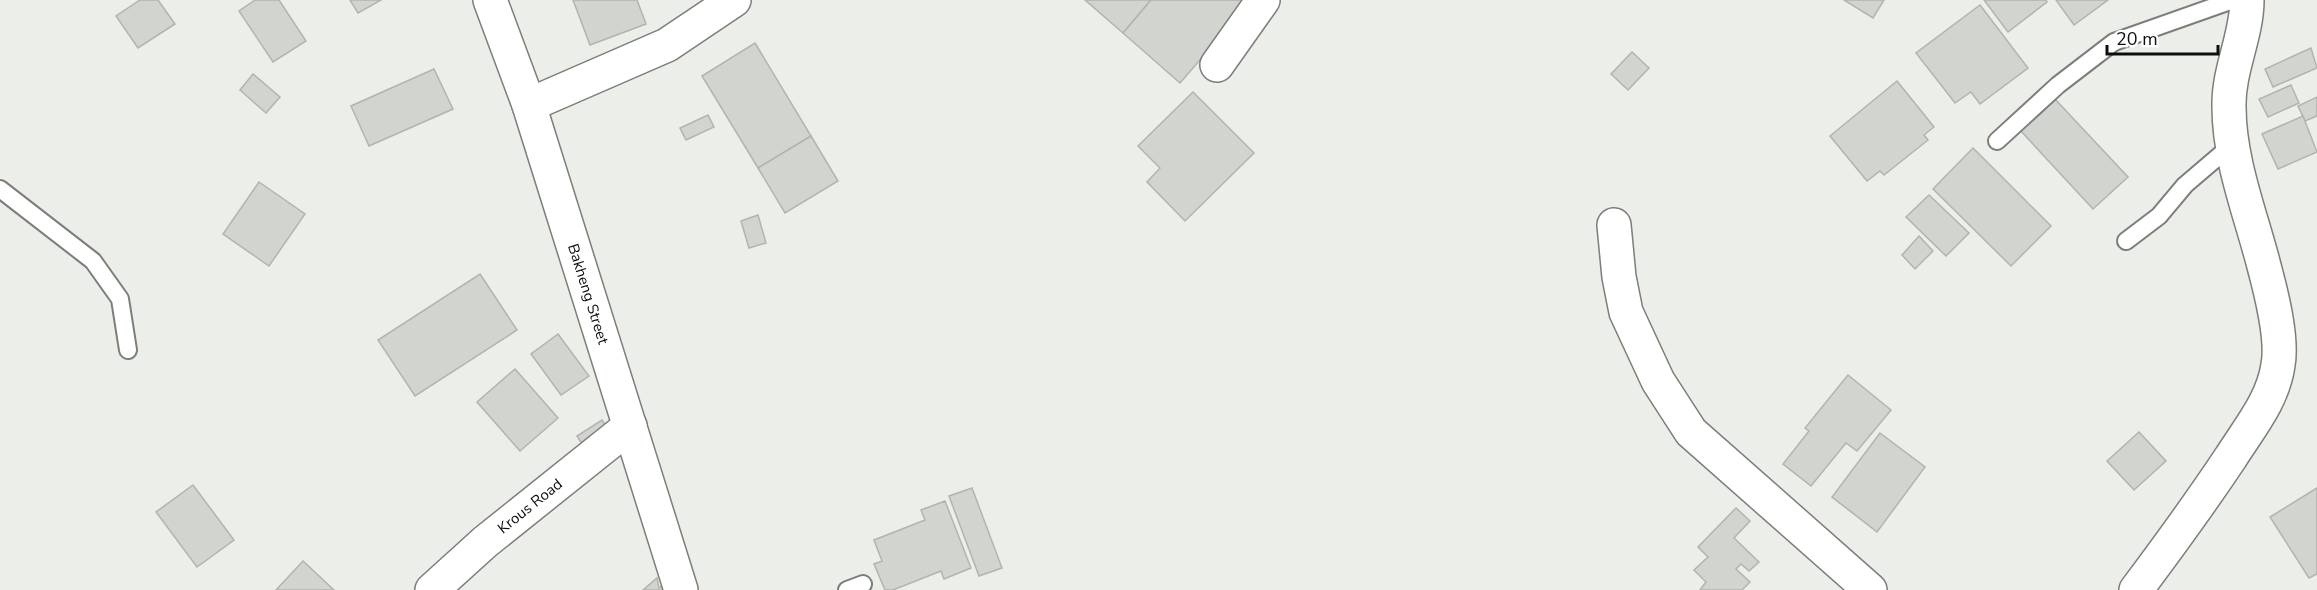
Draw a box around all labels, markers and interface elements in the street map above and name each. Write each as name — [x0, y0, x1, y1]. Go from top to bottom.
scale bar — [2107, 18, 2218, 56]
text: 20 m — [2116, 27, 2158, 51]
street label: Bakheng Street — [563, 241, 614, 347]
street label: Krous Road — [493, 474, 566, 538]

